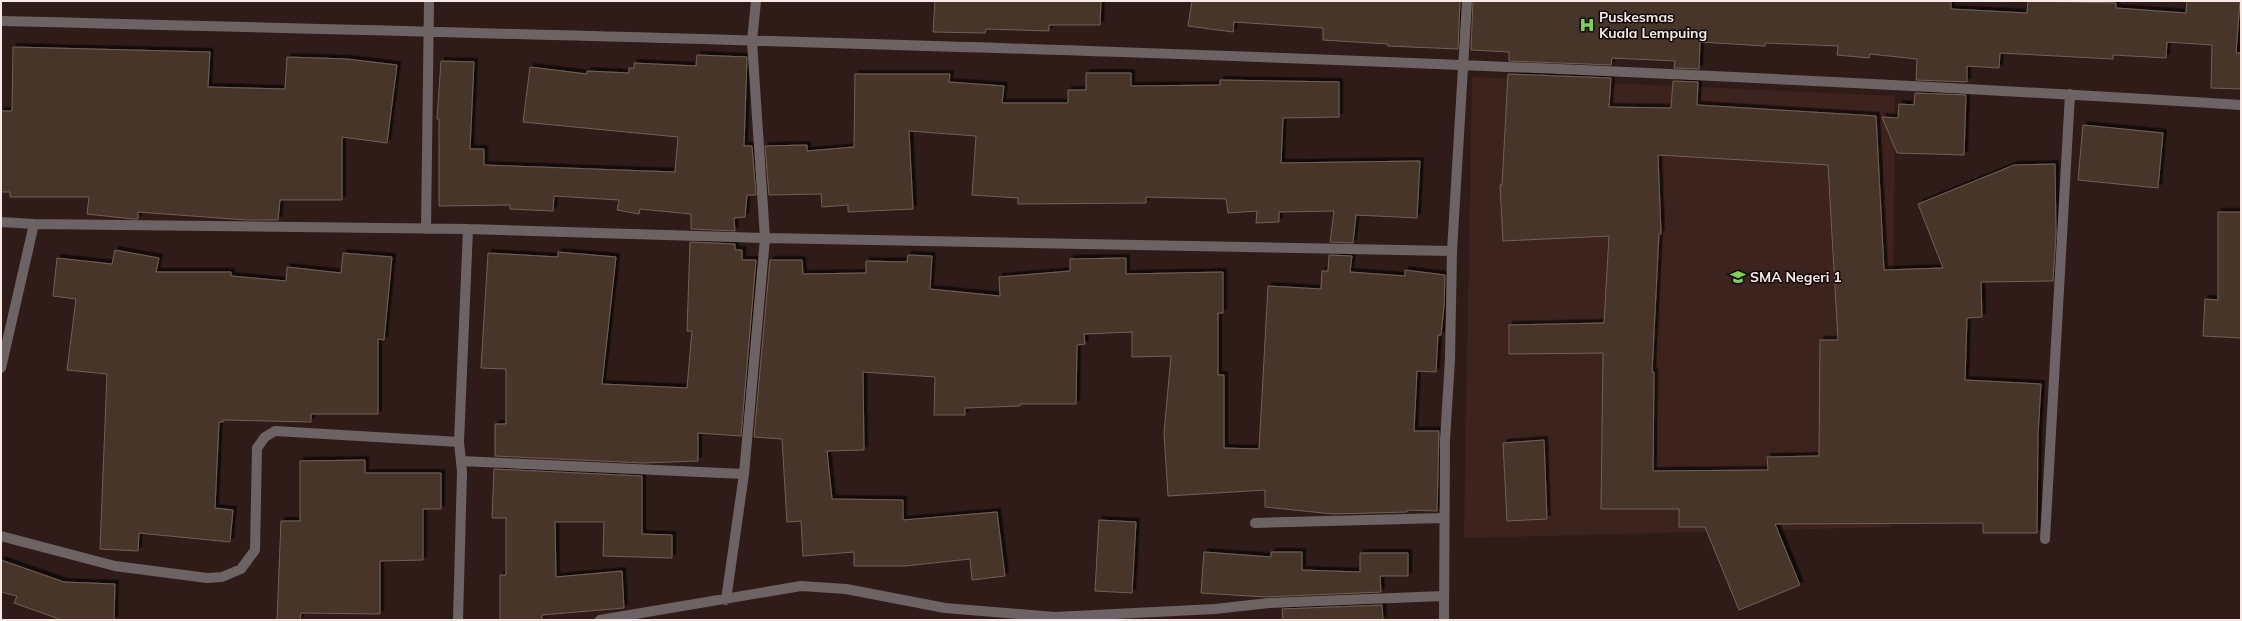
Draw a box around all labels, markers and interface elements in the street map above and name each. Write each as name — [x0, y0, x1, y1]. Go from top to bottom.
place label: Puskesmas Kuala Lempuing — [1599, 8, 1707, 42]
hospital icon: Puskesmas Kuala Lempuing — [1578, 16, 1596, 34]
school or university icon: SMA Negeri 1 — [1729, 268, 1747, 286]
place label: SMA Negeri 1 — [1750, 268, 1842, 286]

